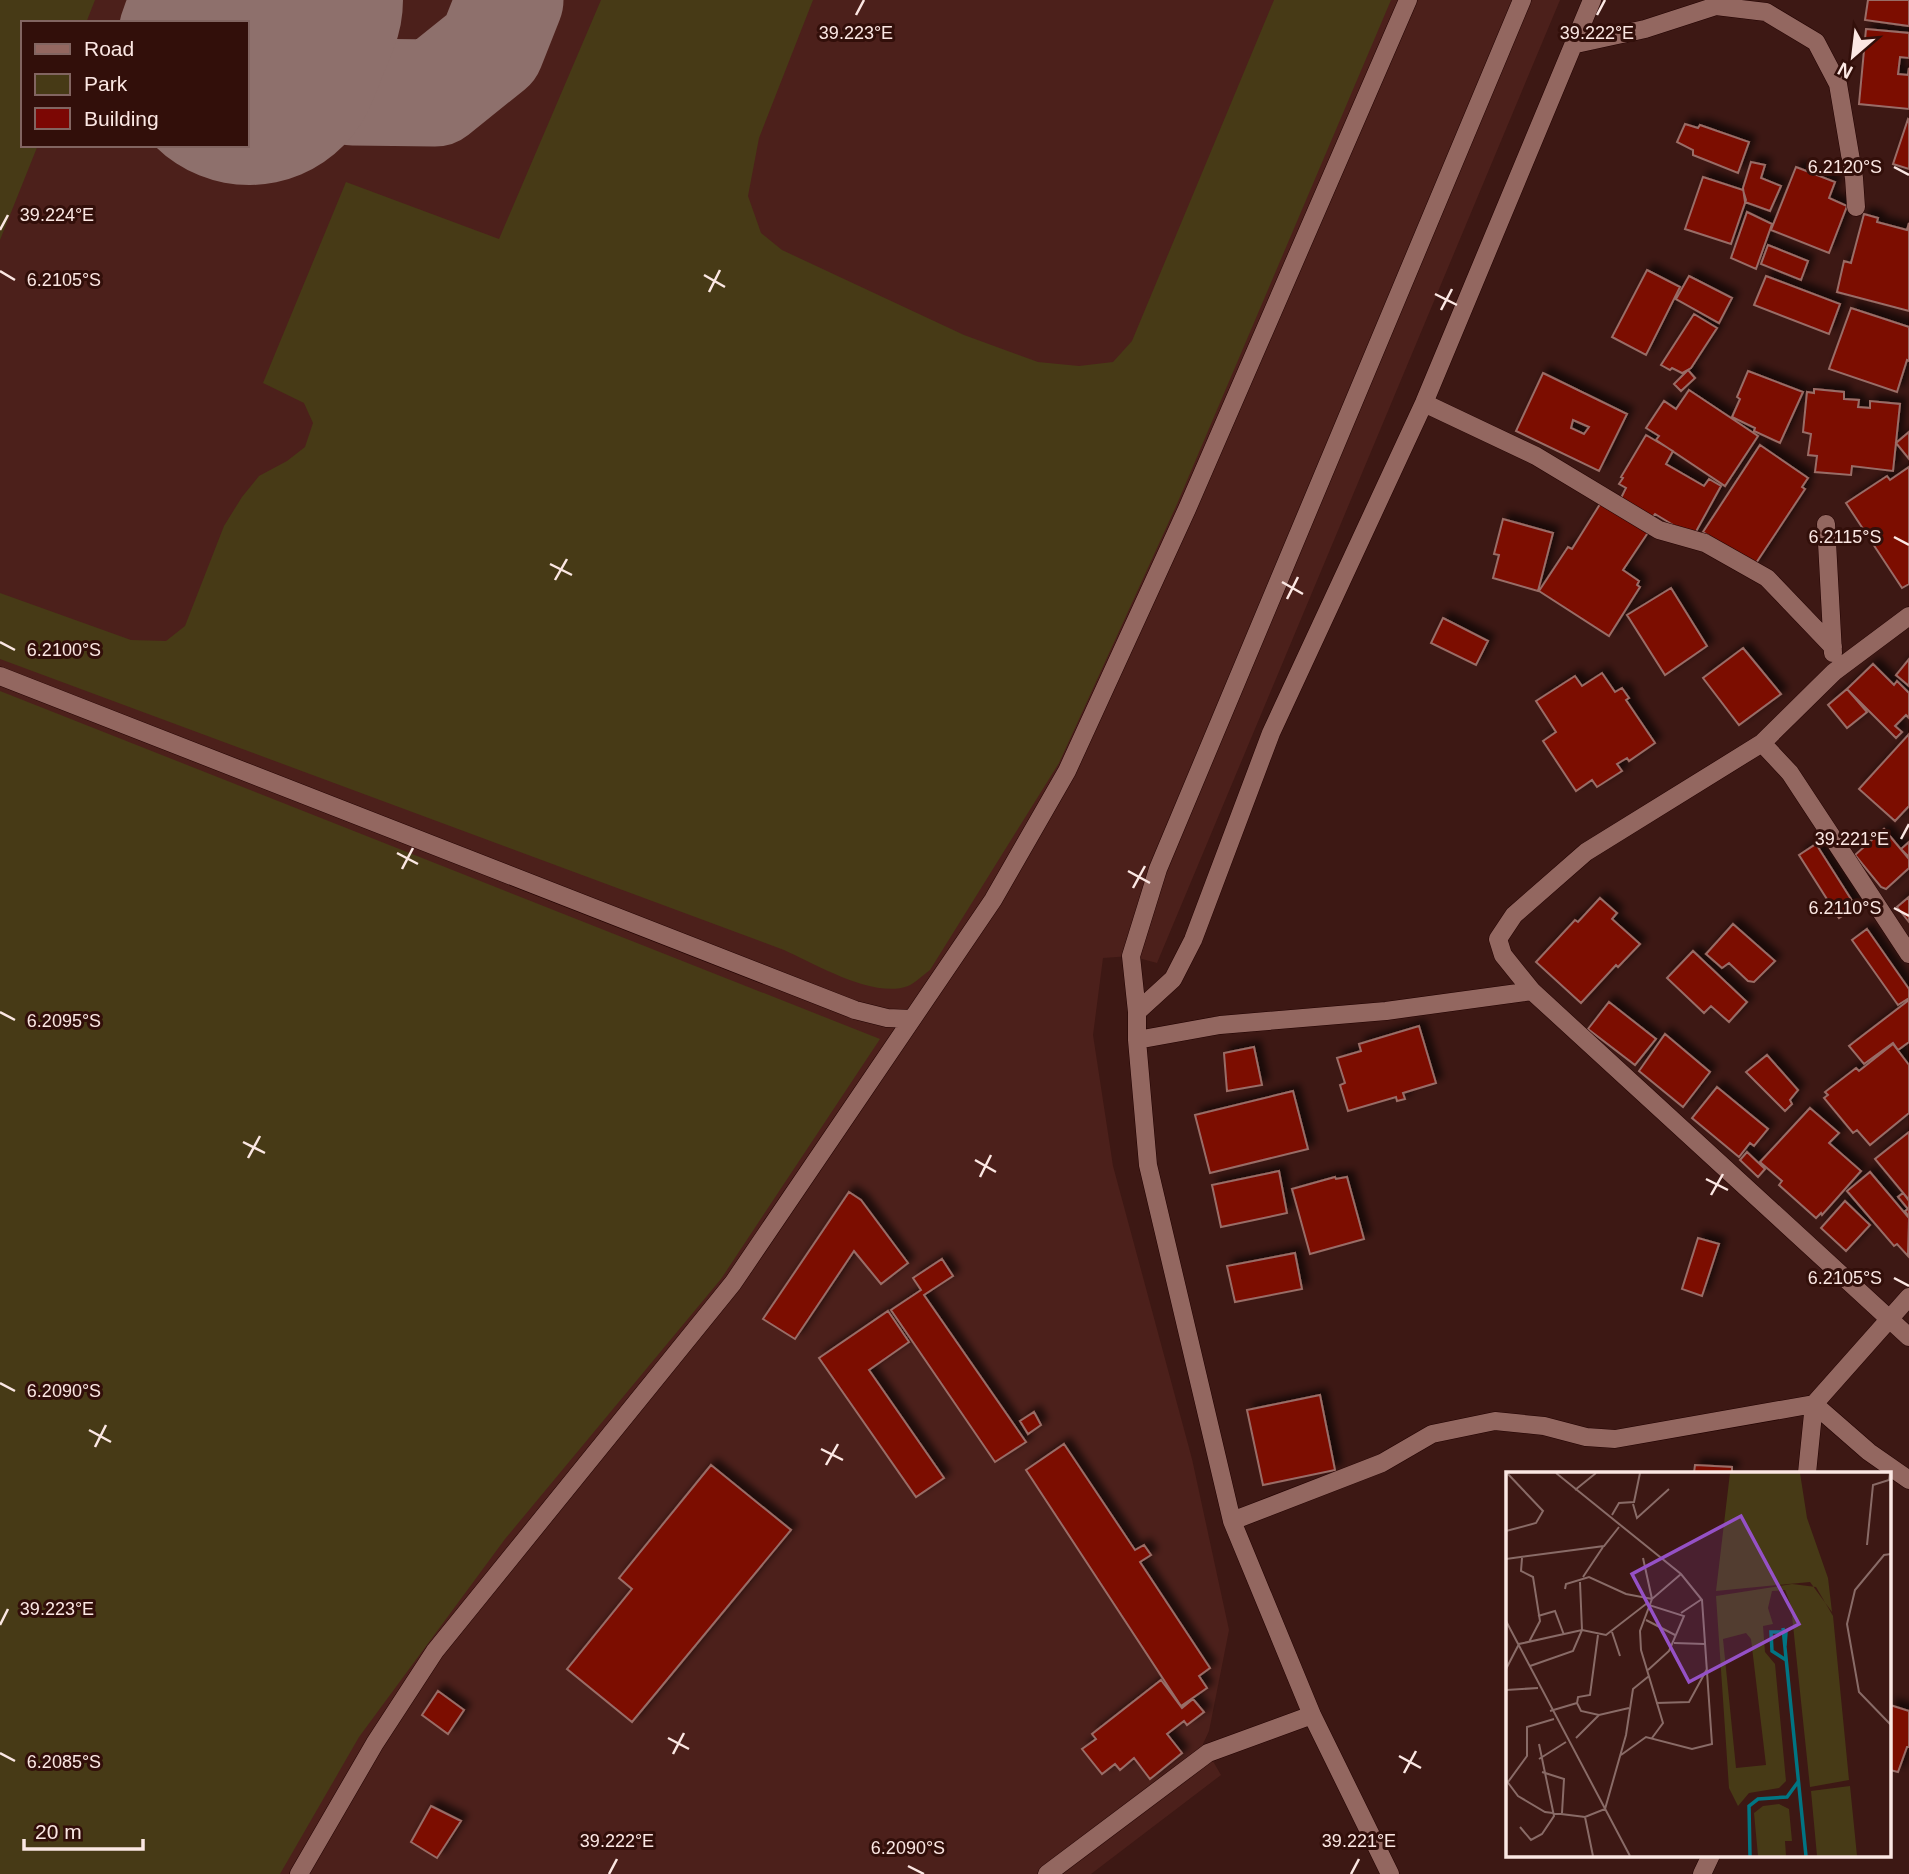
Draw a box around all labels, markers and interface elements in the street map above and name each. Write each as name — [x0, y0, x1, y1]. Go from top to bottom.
legend — [21, 21, 248, 147]
north arrow — [1818, 21, 1888, 91]
text: 39.223°E — [819, 23, 893, 43]
text: 39.222°E — [1560, 23, 1634, 43]
text: Road — [84, 37, 134, 60]
text: N — [1834, 58, 1856, 83]
text: Park — [84, 72, 128, 95]
text: Building — [84, 107, 159, 130]
text: 6.2120°S — [1808, 157, 1882, 177]
text: 39.224°E — [20, 205, 94, 225]
text: 6.2105°S — [27, 270, 101, 290]
text: 6.2115°S — [1809, 527, 1881, 547]
text: 6.2100°S — [27, 640, 101, 660]
text: 39.221°E — [1815, 829, 1889, 849]
text: 6.2110°S — [1809, 898, 1881, 918]
text: 6.2095°S — [27, 1011, 101, 1031]
text: 6.2105°S — [1808, 1268, 1882, 1288]
text: 6.2090°S — [27, 1381, 101, 1401]
inset map — [1506, 1472, 1892, 1856]
text: 39.223°E — [20, 1599, 94, 1619]
text: 6.2085°S — [27, 1752, 101, 1772]
scale bar — [24, 1808, 144, 1852]
text: 20 m — [35, 1820, 82, 1843]
text: 39.222°E — [580, 1831, 654, 1851]
text: 39.221°E — [1322, 1831, 1396, 1851]
text: 6.2090°S — [871, 1838, 945, 1858]

